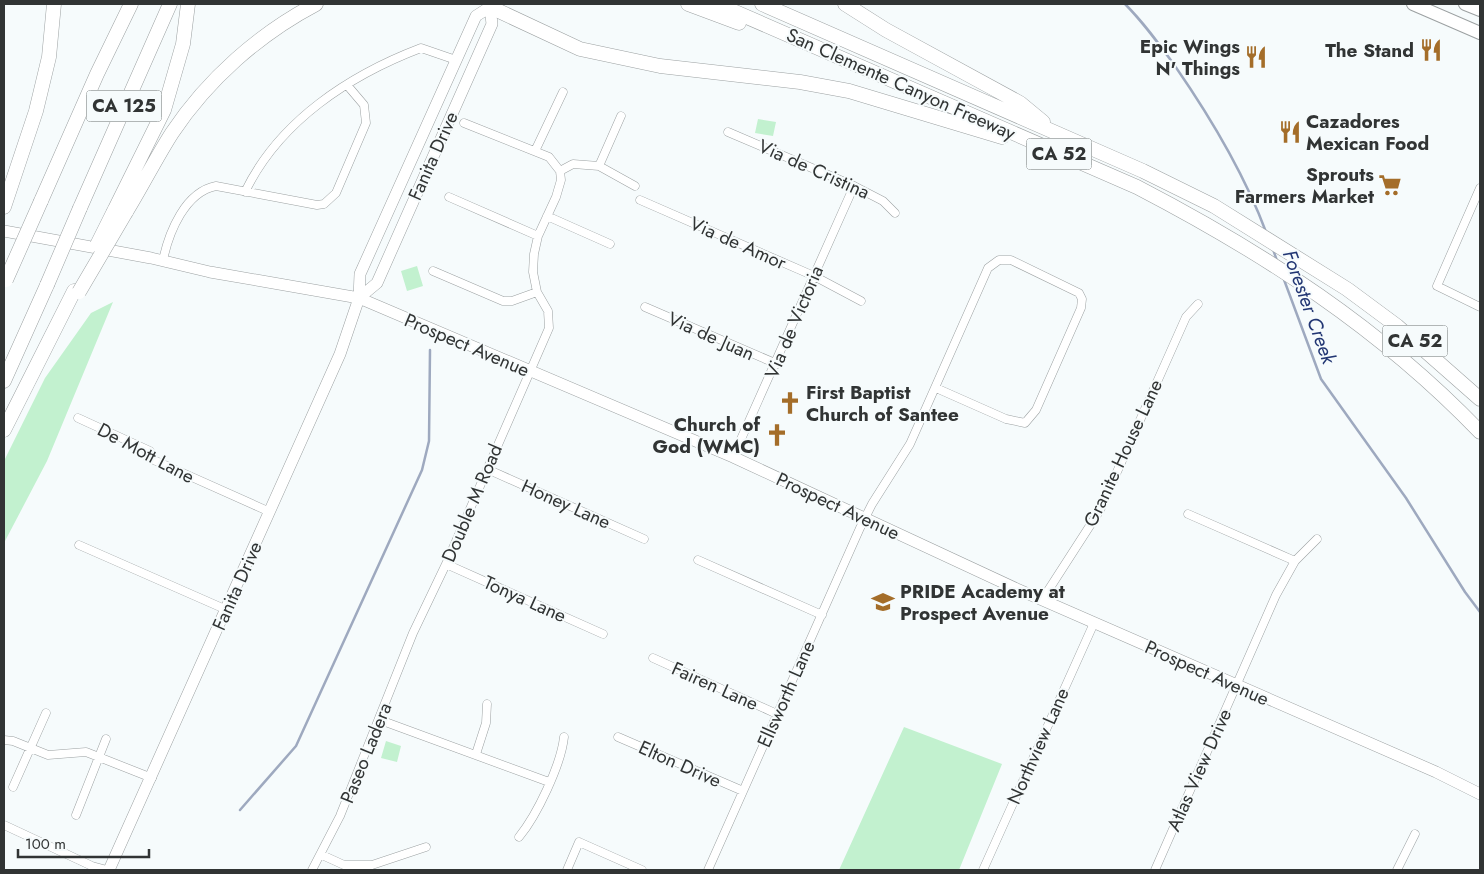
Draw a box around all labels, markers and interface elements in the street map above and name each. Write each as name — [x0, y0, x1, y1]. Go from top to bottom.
street label: San Clemente Canyon Freeway — [782, 21, 1020, 147]
place label: Epic Wings N' Things — [1140, 33, 1240, 82]
place label: The Stand — [1325, 37, 1414, 64]
restaurant icon: The Stand — [1418, 37, 1444, 63]
restaurant icon: Epic Wings N' Things — [1243, 44, 1269, 70]
road number: CA 125 — [86, 90, 162, 122]
street label: Fanita Drive — [401, 107, 465, 205]
place label: Cazadores Mexican Food — [1306, 108, 1429, 157]
restaurant icon: Cazadores Mexican Food — [1277, 119, 1303, 145]
street label: Via de Cristina — [754, 132, 874, 206]
road number: CA 52 — [1026, 138, 1092, 170]
place label: Sprouts Farmers Market — [1235, 161, 1374, 210]
supermarket icon: Sprouts Farmers Market — [1377, 172, 1403, 198]
street label: Via de Amor — [686, 210, 791, 276]
water label: Forester Creek — [1275, 246, 1344, 369]
street label: Via de Victoria — [758, 261, 830, 383]
street label: Via de Juan — [663, 305, 759, 367]
street label: Prospect Avenue — [400, 307, 534, 384]
road number: CA 52 — [1382, 326, 1448, 356]
street label: Granite House Lane — [1077, 375, 1169, 531]
place label: First Baptist Church of Santee — [806, 379, 959, 428]
church icon: First Baptist Church of Santee — [777, 390, 803, 416]
place label: Church of God (WMC) — [652, 411, 761, 460]
street label: De Mott Lane — [93, 416, 200, 490]
church icon: Church of God (WMC) — [764, 422, 790, 448]
street label: Double M Road — [435, 440, 509, 566]
street label: Prospect Avenue — [772, 466, 904, 547]
street label: Honey Lane — [517, 472, 615, 536]
street label: Fanita Drive — [205, 537, 269, 635]
street label: Tonya Lane — [479, 569, 571, 629]
place label: PRIDE Academy at Prospect Avenue — [900, 578, 1065, 627]
school or university icon: PRIDE Academy at Prospect Avenue — [870, 589, 896, 615]
street label: Prospect Avenue — [1141, 634, 1274, 713]
street label: Ellsworth Lane — [750, 636, 822, 752]
street label: Fairen Lane — [667, 655, 763, 717]
street label: Northview Lane — [1000, 683, 1076, 809]
street label: Paseo Ladera — [334, 699, 398, 807]
street label: Atlas View Drive — [1160, 704, 1238, 836]
street label: Elton Drive — [634, 734, 726, 794]
scale bar — [18, 826, 149, 858]
text: 100 m — [25, 833, 66, 855]

